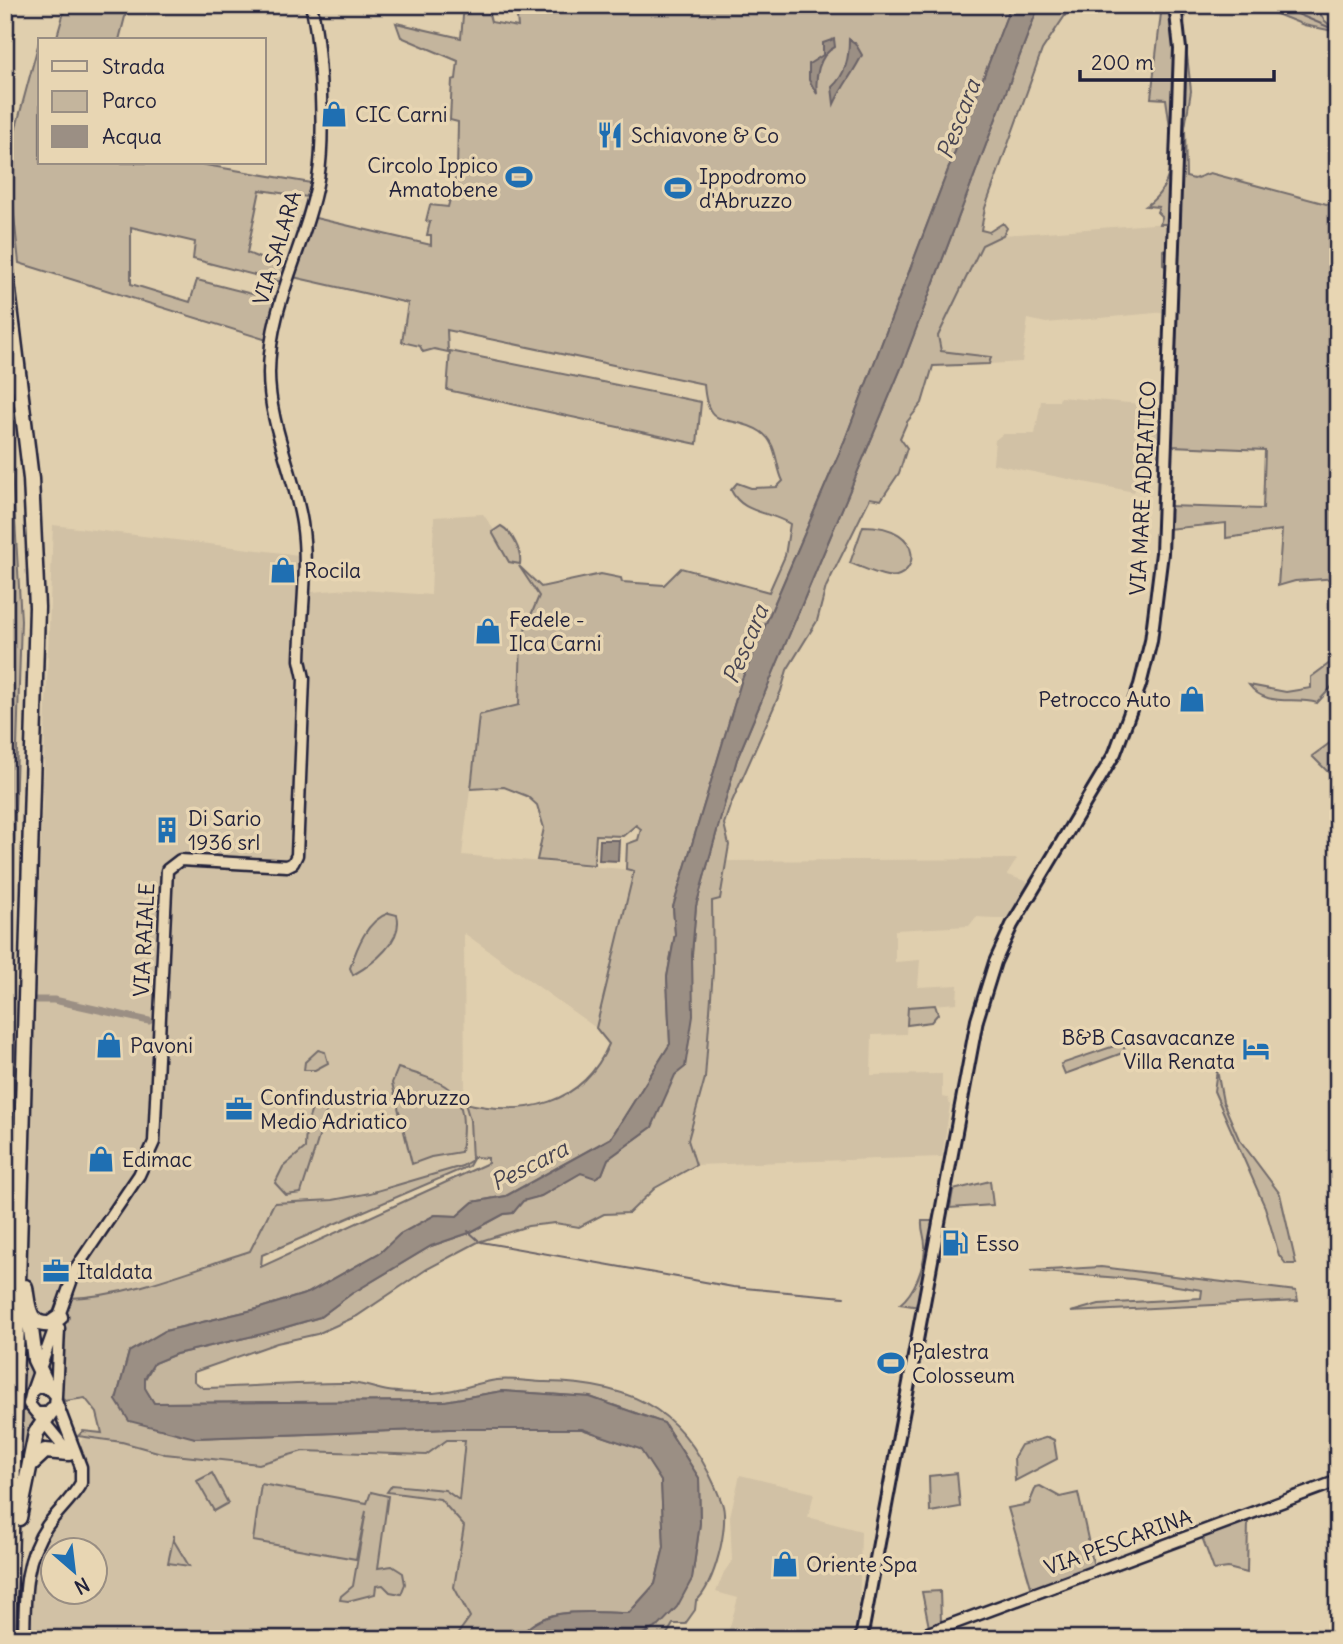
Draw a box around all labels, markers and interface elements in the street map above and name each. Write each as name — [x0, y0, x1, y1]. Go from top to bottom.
legend — [38, 38, 266, 164]
scale bar — [1080, 38, 1275, 82]
text: 200 m — [1091, 49, 1154, 76]
text: Strada — [102, 53, 165, 80]
water label: Pescara — [930, 73, 987, 163]
text: Parco — [102, 87, 157, 114]
shop icon: CIC Carni — [319, 99, 349, 129]
place label: CIC Carni — [355, 101, 448, 128]
restaurant icon: Schiavone & Co — [595, 120, 625, 150]
place label: Schiavone & Co — [631, 122, 779, 149]
text: Acqua — [102, 123, 162, 150]
place label: Circolo Ippico Amatobene — [367, 152, 498, 203]
sports icon: Circolo Ippico Amatobene — [504, 162, 534, 192]
place label: Ippodromo d'Abruzzo — [699, 163, 807, 214]
sports icon: Ippodromo d'Abruzzo — [663, 173, 693, 203]
street label: VIA SALARA — [247, 188, 307, 308]
street label: VIA MARE ADRIATICO — [1124, 380, 1162, 596]
shop icon: Rocila — [268, 555, 298, 585]
place label: Rocila — [304, 557, 361, 584]
water label: Pescara — [715, 599, 775, 688]
place label: Fedele - Ilca Carni — [509, 606, 601, 657]
shop icon: Fedele - Ilca Carni — [473, 616, 503, 646]
shop icon: Petrocco Auto — [1177, 684, 1207, 714]
place label: Petrocco Auto — [1038, 686, 1171, 713]
place label: Di Sario 1936 srl — [188, 805, 261, 856]
building icon: Di Sario 1936 srl — [152, 815, 182, 845]
street label: VIA RAIALE — [128, 882, 160, 998]
place label: B&B Casavacanze Villa Renata — [1062, 1024, 1235, 1075]
shop icon: Pavoni — [94, 1030, 124, 1060]
place label: Pavoni — [130, 1032, 193, 1059]
hotel icon: B&B Casavacanze Villa Renata — [1241, 1034, 1271, 1064]
place label: Confindustria Abruzzo Medio Adriatico — [260, 1084, 470, 1135]
office icon: Confindustria Abruzzo Medio Adriatico — [224, 1094, 254, 1124]
water label: Pescara — [486, 1132, 574, 1197]
shop icon: Edimac — [86, 1144, 116, 1174]
place label: Edimac — [122, 1146, 192, 1173]
fuel station icon: Esso — [940, 1228, 970, 1258]
place label: Esso — [976, 1230, 1019, 1257]
office icon: Italdata — [41, 1256, 71, 1286]
place label: Italdata — [77, 1258, 153, 1285]
place label: Palestra Colosseum — [912, 1338, 1015, 1389]
sports icon: Palestra Colosseum — [876, 1348, 906, 1378]
street label: VIA PESCARINA — [1041, 1503, 1195, 1581]
north arrow — [38, 1536, 108, 1606]
shop icon: Oriente Spa — [770, 1549, 800, 1579]
place label: Oriente Spa — [806, 1551, 918, 1578]
text: N — [71, 1572, 93, 1600]

